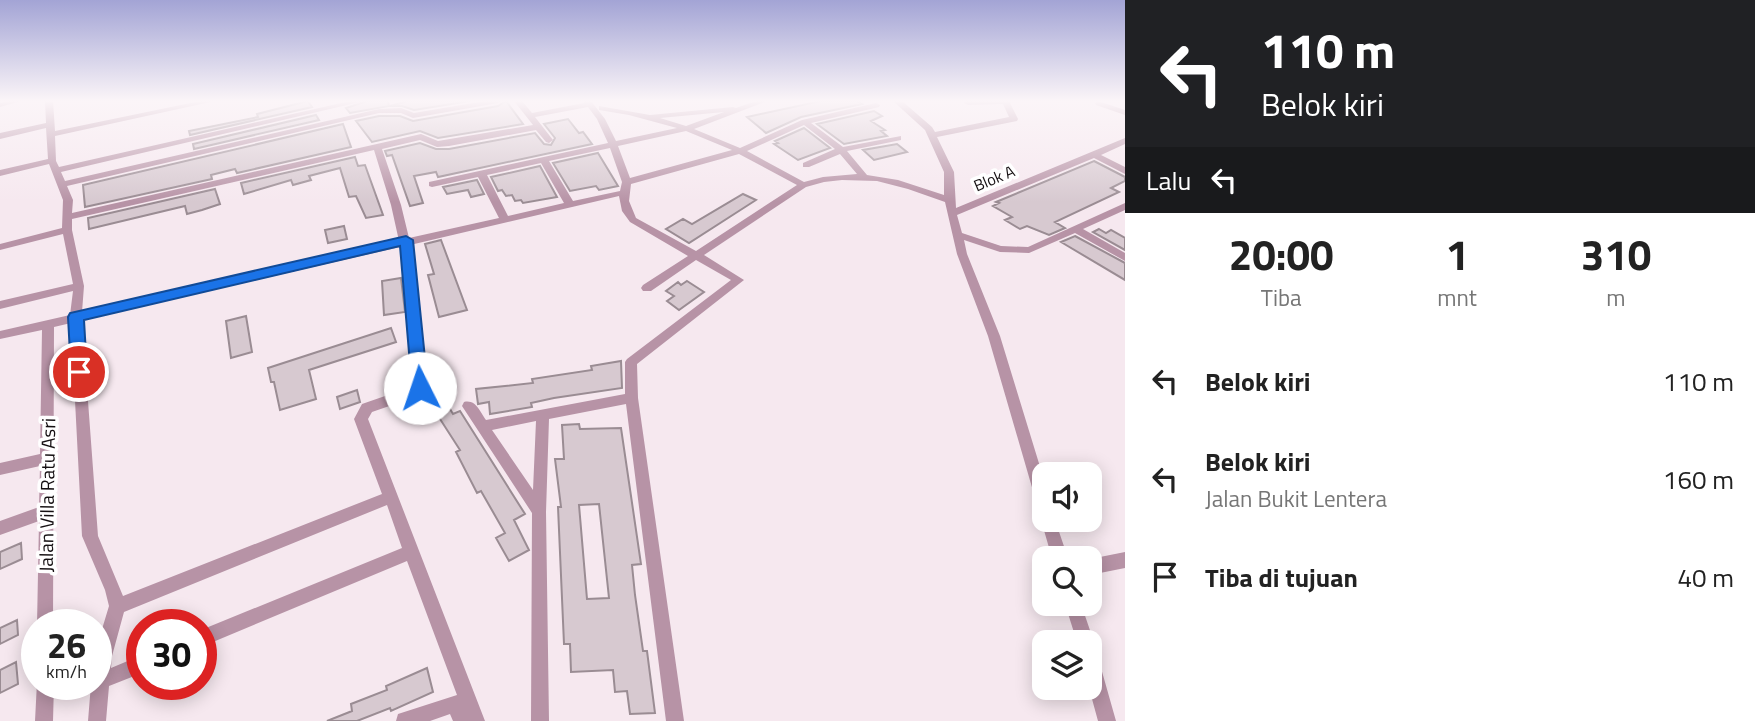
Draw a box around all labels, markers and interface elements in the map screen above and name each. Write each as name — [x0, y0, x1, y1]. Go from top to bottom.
text: 110 m — [1261, 12, 1395, 87]
icon: left — [1146, 28, 1237, 119]
text: Belok kiri — [1261, 80, 1384, 128]
street label: Blok A — [970, 158, 1019, 197]
text: Lalu — [1146, 161, 1191, 200]
icon: left — [1205, 161, 1243, 199]
text: 20:00 — [1229, 222, 1334, 286]
text: 1 — [1445, 222, 1469, 286]
text: 310 — [1581, 222, 1651, 286]
text: Tiba — [1261, 280, 1302, 315]
text: mnt — [1437, 280, 1477, 315]
text: m — [1606, 280, 1626, 315]
pin — [49, 342, 109, 402]
position arrow — [383, 351, 457, 425]
icon: arrive — [60, 353, 98, 391]
icon: left — [1146, 362, 1184, 400]
text: Belok kiri — [1205, 362, 1311, 401]
text: 110 m — [1663, 362, 1734, 401]
street label: Jalan Villa Ratu Asri — [31, 418, 62, 572]
text: Belok kiri — [1205, 442, 1311, 481]
icon: left — [1146, 460, 1184, 498]
text: 160 m — [1663, 460, 1734, 499]
map controls — [1032, 462, 1102, 700]
button: sound — [1032, 462, 1102, 532]
text: Jalan Bukit Lentera — [1205, 481, 1387, 516]
button: search — [1032, 546, 1102, 616]
icon: arrive — [1146, 558, 1184, 596]
text: Tiba di tujuan — [1205, 558, 1358, 597]
text: 40 m — [1677, 558, 1734, 597]
speed limit sign: 30 — [126, 609, 217, 700]
text: 26 — [47, 618, 86, 672]
button: layers — [1032, 630, 1102, 700]
text: km/h — [46, 658, 87, 685]

